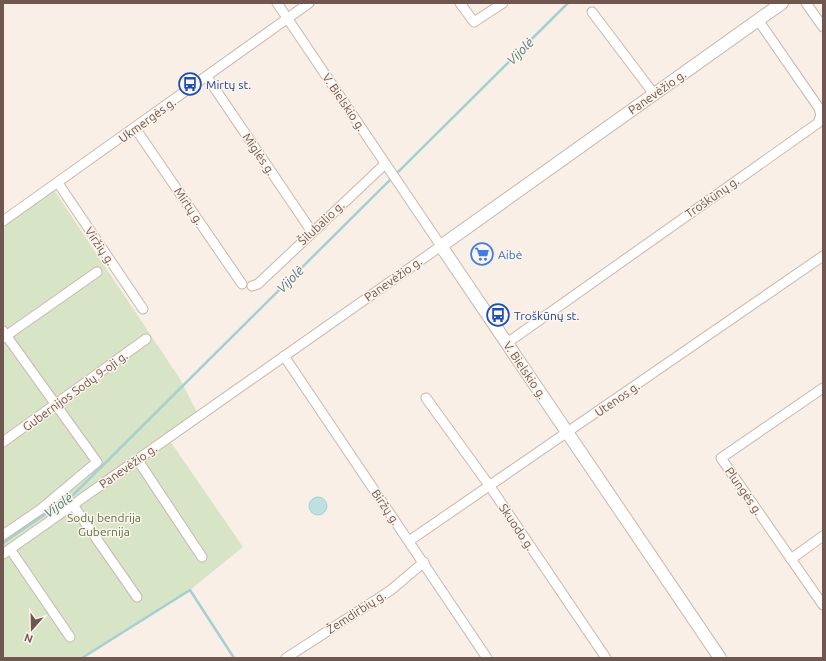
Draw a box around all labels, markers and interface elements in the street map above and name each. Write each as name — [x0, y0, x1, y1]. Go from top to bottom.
water label: Vijolė — [504, 35, 536, 67]
street label: Panevėžio g. — [626, 67, 688, 117]
bus stop icon: Mirtų st. — [177, 71, 203, 97]
street label: V. Bielskio g. — [320, 71, 368, 133]
place label: Mirtų st. — [206, 78, 251, 91]
street label: Ukmergės g. — [116, 95, 178, 145]
street label: Miglės g. — [240, 131, 278, 177]
street label: Troškūnų g. — [683, 174, 741, 220]
street label: Mirtų g. — [172, 185, 206, 227]
street label: Šilubalio g. — [295, 198, 347, 248]
street label: Viržių g. — [82, 224, 118, 268]
supermarket icon: Aibė — [469, 241, 495, 267]
place label: Aibė — [498, 248, 522, 261]
street label: Panevėžio g. — [362, 254, 424, 304]
water label: Vijolė — [274, 263, 306, 295]
bus stop icon: Troškūnų st. — [485, 302, 511, 328]
place label: Troškūnų st. — [514, 309, 579, 322]
street label: V. Bielskio g. — [501, 339, 549, 401]
street label: Gubernijos Sodų 9-oji g. — [20, 349, 130, 433]
street label: Utenos g. — [592, 379, 642, 419]
street label: Panevėžio g. — [97, 441, 159, 491]
street label: Plungės g. — [723, 465, 765, 517]
street label: Biržų g. — [369, 487, 403, 527]
water label: Vijolė — [41, 490, 75, 520]
street label: Skuodo g. — [497, 501, 537, 553]
park label: Sodų bendrija Gubernija — [67, 511, 141, 538]
street label: Žemdirbių g. — [324, 588, 388, 636]
north arrow — [12, 609, 52, 649]
text: N — [23, 631, 34, 645]

